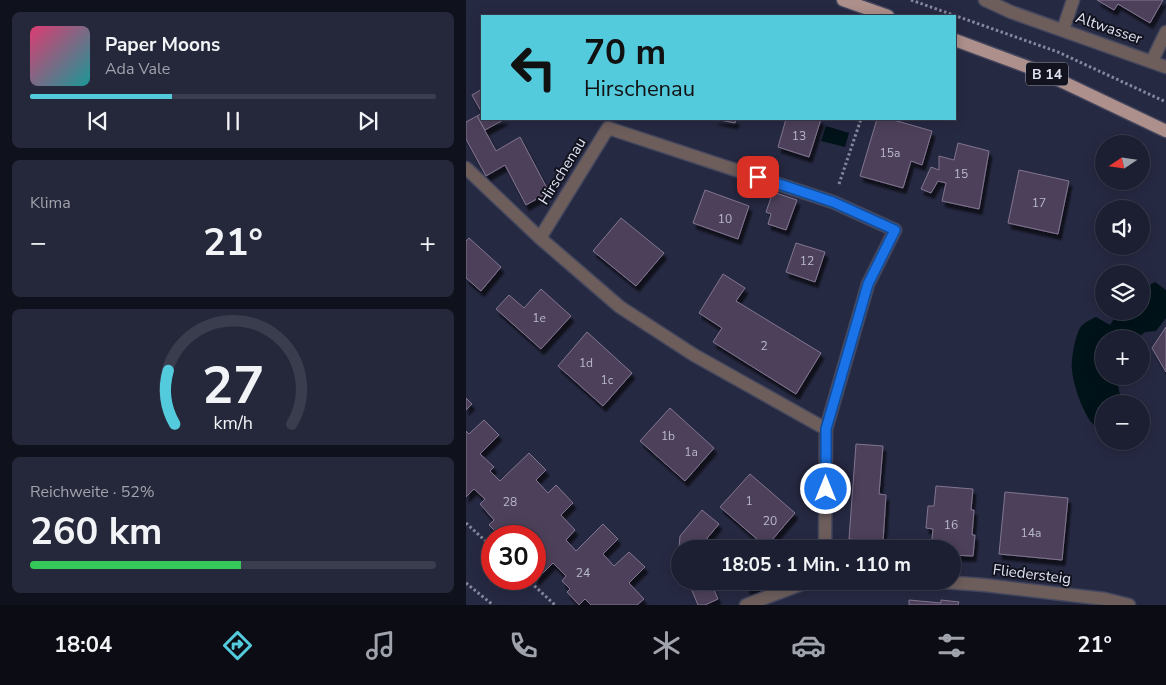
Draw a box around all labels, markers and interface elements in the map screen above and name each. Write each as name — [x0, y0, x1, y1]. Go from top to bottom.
street label: Altwasser — [1073, 7, 1145, 49]
text: 70 m — [584, 29, 666, 76]
text: Paper Moons — [105, 32, 220, 58]
icon: left — [501, 35, 566, 100]
text: Ada Vale — [105, 58, 170, 80]
road number: B 14 — [1026, 62, 1068, 86]
text: Hirschenau — [584, 74, 695, 104]
icon: previous — [84, 107, 112, 135]
icon: pause — [219, 107, 247, 135]
icon: next — [354, 107, 382, 135]
house number: 13 — [792, 128, 806, 144]
street label: Hirschenau — [533, 134, 591, 208]
north arrow — [1095, 135, 1150, 190]
map controls — [1095, 135, 1150, 450]
house number: 15a — [880, 145, 900, 161]
pin — [737, 156, 779, 198]
icon: arrive — [744, 163, 772, 191]
house number: 15 — [954, 166, 968, 182]
text: Klima — [30, 192, 71, 214]
house number: 17 — [1032, 195, 1046, 211]
button: sound — [1095, 200, 1150, 255]
house number: 10 — [718, 211, 732, 227]
text: 21° — [203, 217, 263, 268]
text: − — [30, 224, 47, 262]
text: + — [419, 224, 436, 262]
house number: 12 — [800, 253, 814, 269]
button: layers — [1095, 265, 1150, 320]
house number: 1e — [532, 310, 546, 326]
button: + — [1095, 330, 1150, 385]
house number: 2 — [760, 338, 768, 354]
text: 27 — [202, 350, 264, 421]
house number: 1d — [579, 355, 593, 371]
house number: 1c — [601, 372, 614, 388]
button: − — [1095, 395, 1150, 450]
text: km/h — [213, 411, 253, 435]
house number: 1b — [661, 428, 675, 444]
house number: 1a — [684, 444, 698, 460]
position arrow — [799, 462, 851, 514]
text: Reichweite · 52% — [30, 481, 155, 503]
house number: 1 — [745, 493, 753, 509]
house number: 28 — [503, 494, 517, 510]
text: 260 km — [30, 506, 162, 557]
house number: 20 — [763, 513, 777, 529]
house number: 16 — [944, 517, 958, 533]
speed limit sign: 30 — [481, 525, 546, 590]
house number: 14a — [1021, 525, 1041, 541]
text: 18:05 · 1 Min. · 110 m — [721, 552, 911, 578]
street label: Fliedersteig — [992, 559, 1072, 589]
house number: 24 — [576, 565, 590, 581]
icon: directions — [220, 628, 255, 663]
icon: music — [363, 628, 398, 663]
icon: phone — [506, 628, 541, 663]
icon: climate — [649, 628, 684, 663]
icon: car — [791, 628, 826, 663]
icon: filters — [934, 628, 969, 663]
text: 18:04 — [54, 630, 112, 660]
text: 21° — [1077, 630, 1112, 660]

